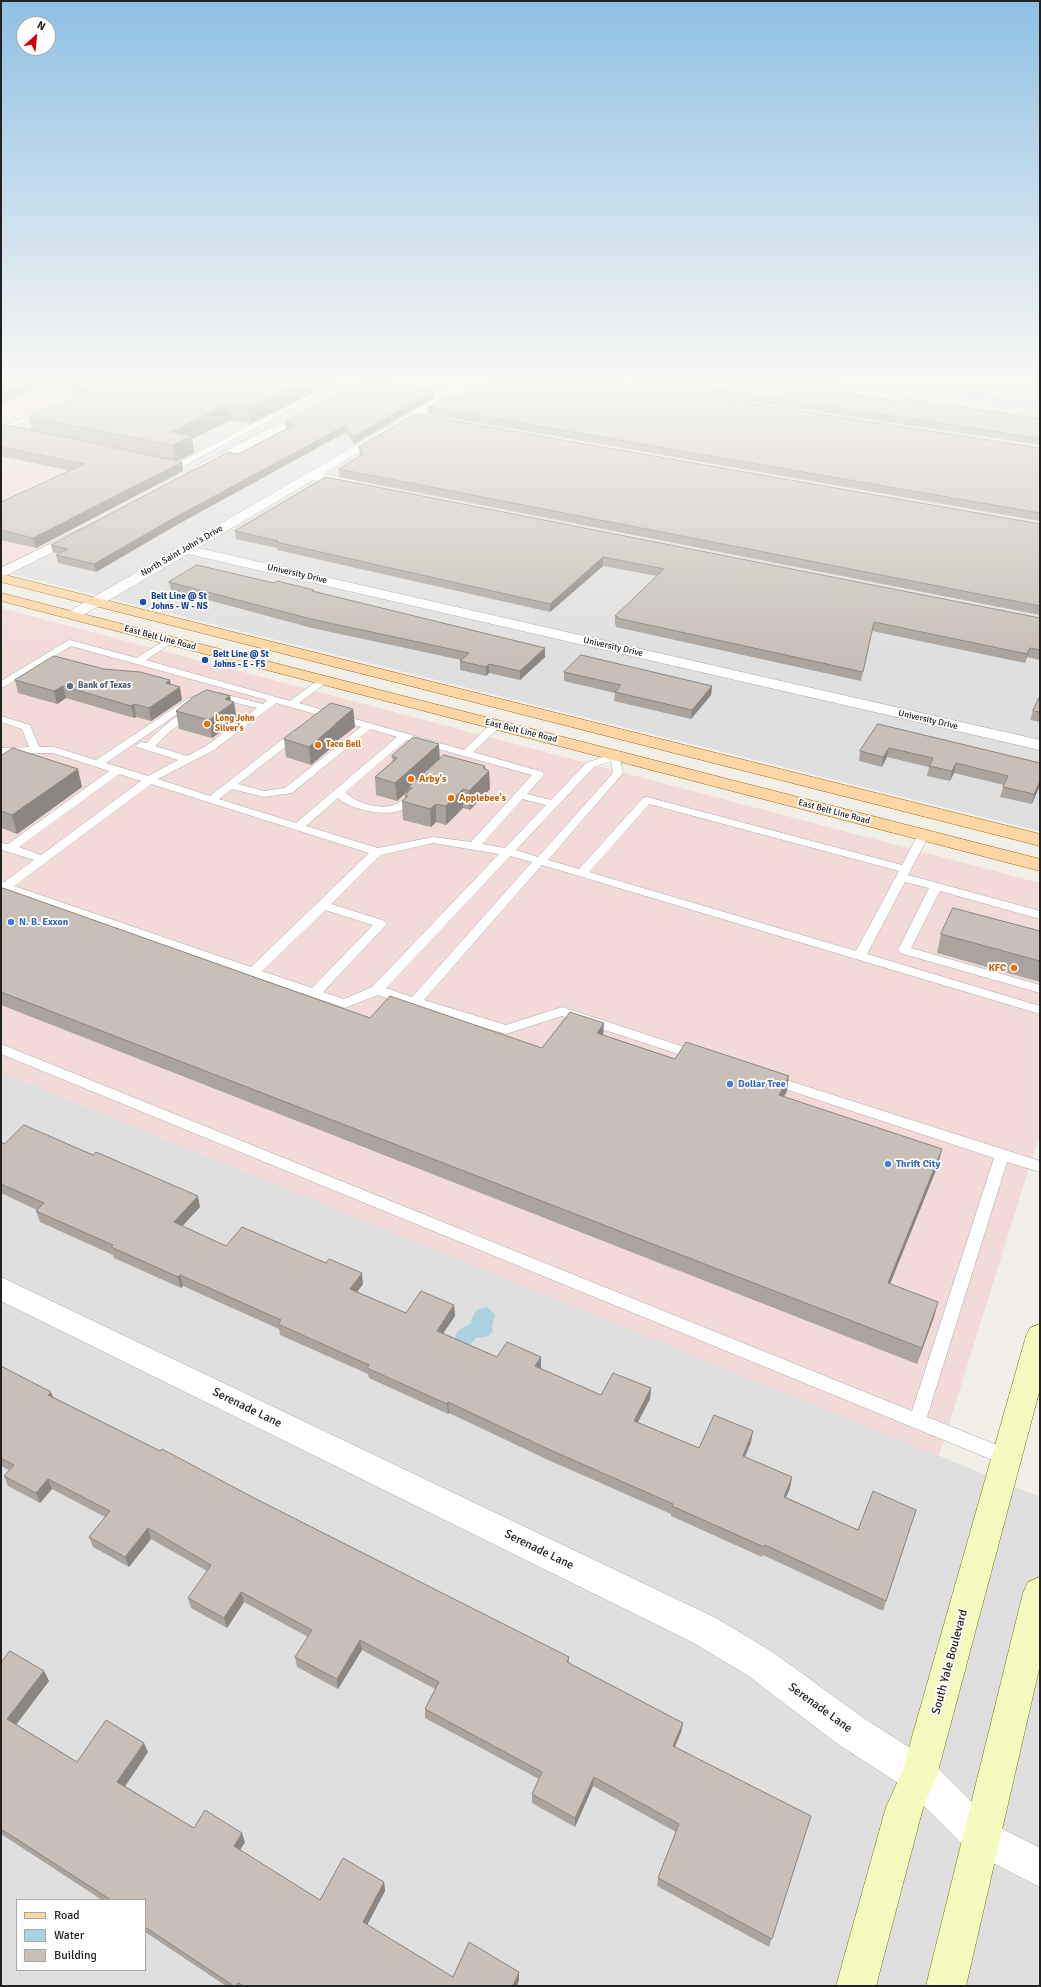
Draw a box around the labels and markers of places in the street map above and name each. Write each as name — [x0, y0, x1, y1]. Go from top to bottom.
place label: Belt Line @ St Johns - W - NS — [151, 592, 208, 613]
marker: Belt Line @ St Johns - W - NS — [138, 597, 148, 607]
place label: Belt Line @ St Johns - E - FS — [213, 650, 269, 671]
marker: Belt Line @ St Johns - E - FS — [200, 655, 210, 665]
marker: Bank of Texas — [65, 681, 75, 691]
place label: Bank of Texas — [78, 681, 131, 691]
place label: Long John Silver's — [215, 714, 255, 735]
marker: Long John Silver's — [202, 719, 212, 729]
marker: Taco Bell — [313, 740, 323, 750]
place label: Taco Bell — [326, 740, 361, 750]
place label: Arby's — [419, 773, 446, 785]
marker: Arby's — [406, 774, 416, 784]
place label: Applebee's — [459, 792, 506, 804]
marker: Applebee's — [446, 793, 456, 803]
place label: N. B. Exxon — [19, 916, 68, 928]
marker: N. B. Exxon — [6, 917, 16, 927]
place label: KFC — [988, 962, 1006, 974]
marker: KFC — [1009, 963, 1019, 973]
place label: Dollar Tree — [738, 1078, 786, 1090]
marker: Dollar Tree — [725, 1079, 735, 1089]
place label: Thrift City — [896, 1158, 941, 1170]
marker: Thrift City — [883, 1159, 893, 1169]

